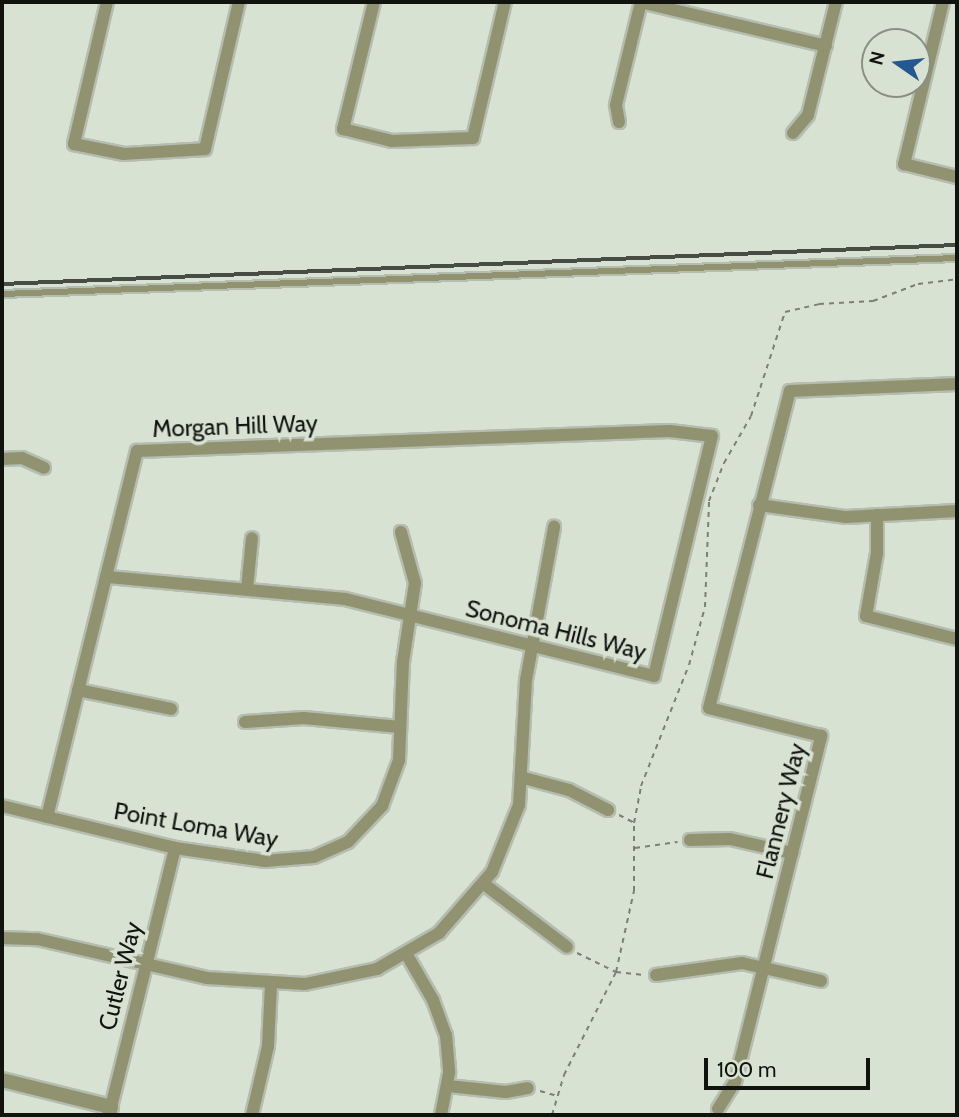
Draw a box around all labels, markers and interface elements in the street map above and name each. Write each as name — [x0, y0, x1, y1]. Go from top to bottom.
north arrow — [861, 28, 931, 98]
text: N — [864, 49, 890, 68]
street label: Morgan Hill Way — [152, 409, 318, 443]
street label: Sonoma Hills Way — [463, 594, 649, 666]
street label: Flannery Way — [750, 740, 812, 882]
street label: Point Loma Way — [112, 796, 280, 854]
street label: Cutler Way — [93, 919, 147, 1033]
scale bar — [707, 1044, 873, 1088]
text: 100 m — [717, 1057, 776, 1082]

